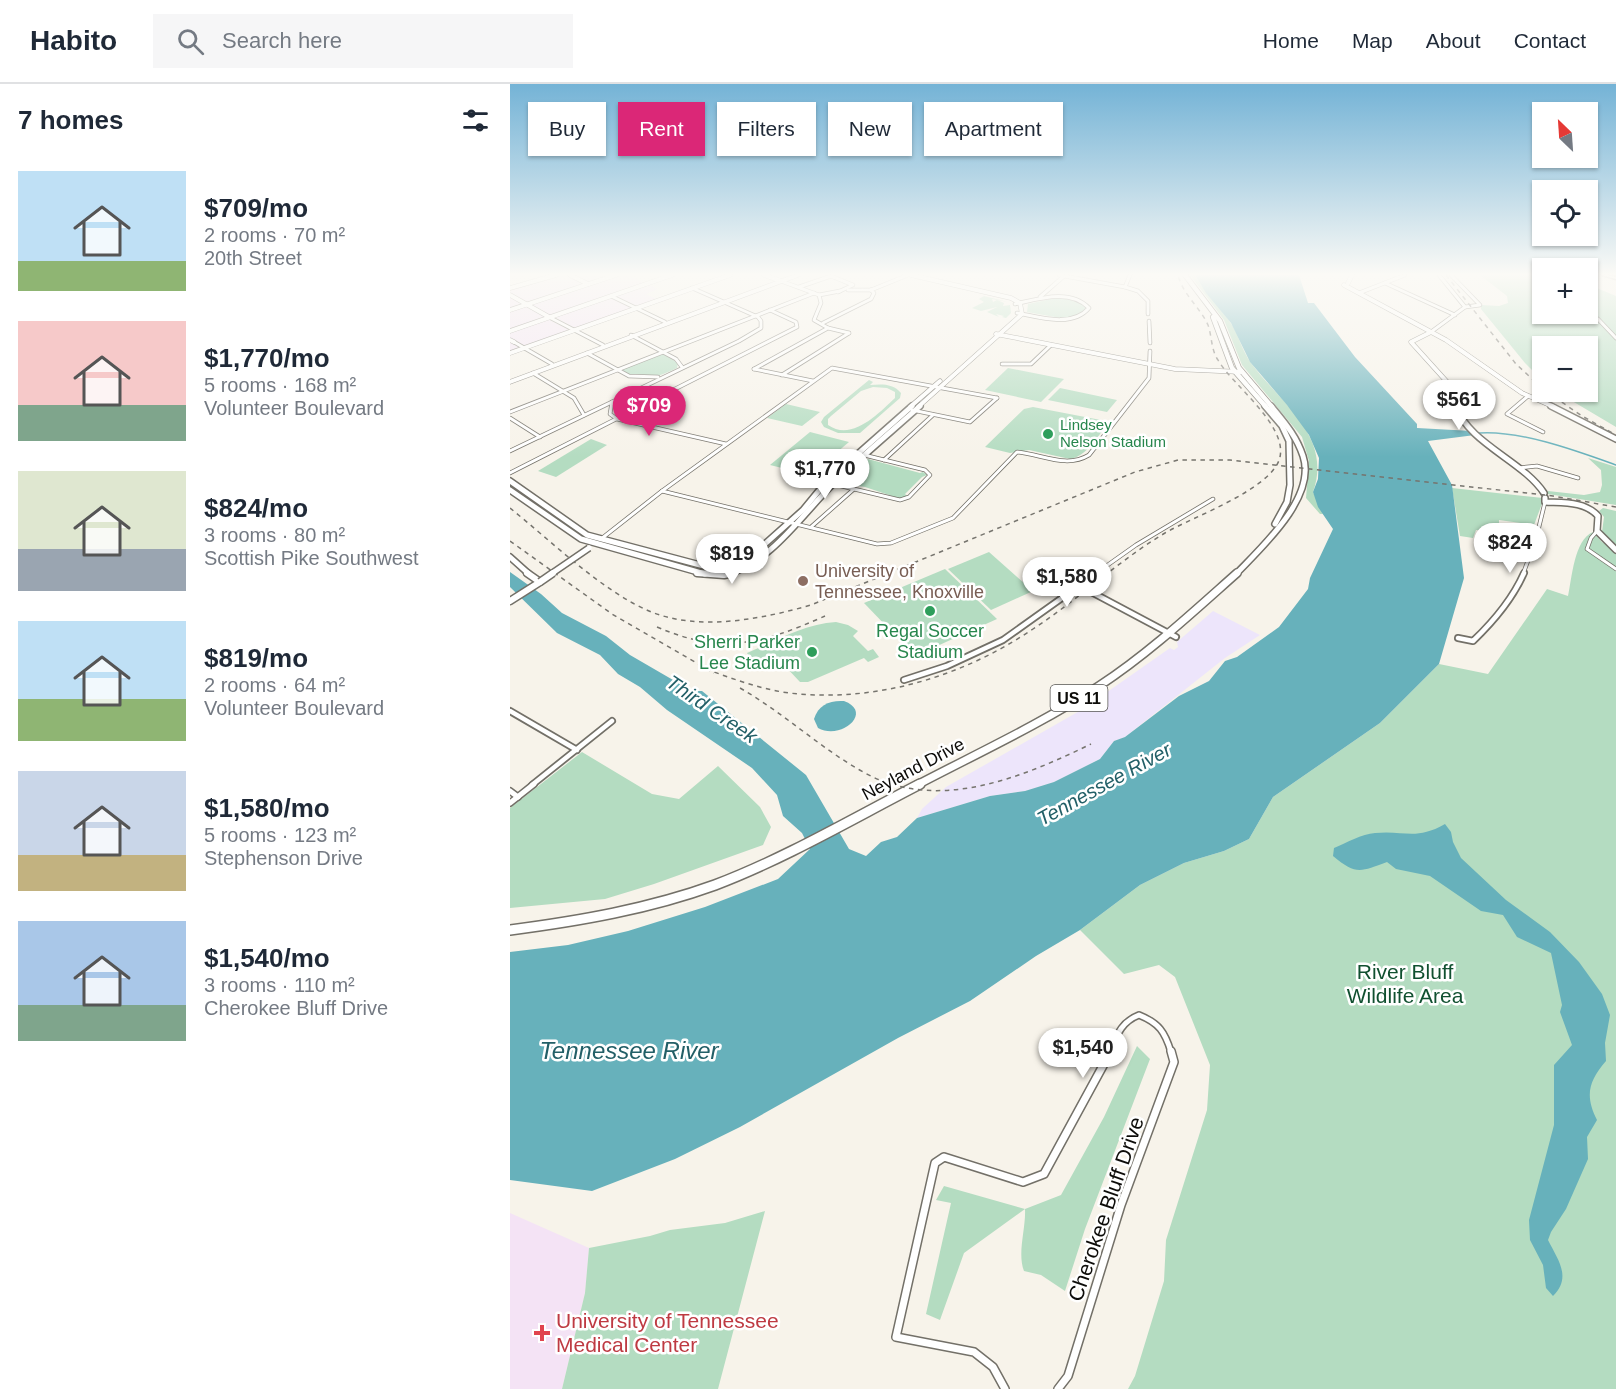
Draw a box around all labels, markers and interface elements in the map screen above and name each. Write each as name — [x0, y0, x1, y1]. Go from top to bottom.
search box — [153, 14, 573, 68]
text: Habito — [30, 25, 117, 56]
icon: search — [174, 25, 207, 58]
text: Search here — [222, 28, 342, 53]
text: Home — [1263, 29, 1319, 52]
text: Map — [1352, 29, 1393, 52]
text: About — [1426, 29, 1481, 52]
text: Contact — [1514, 29, 1586, 52]
chip: Buy — [528, 102, 606, 156]
chip: Rent — [618, 102, 705, 156]
chip: Filters — [717, 102, 816, 156]
chip: New — [828, 102, 912, 156]
chip: Apartment — [924, 102, 1063, 156]
north arrow — [1532, 102, 1598, 168]
map controls — [1532, 102, 1598, 402]
icon: filters — [459, 104, 492, 137]
text: 7 homes — [18, 105, 124, 135]
button: locate — [1532, 180, 1598, 246]
text: $709/mo — [204, 193, 308, 223]
icon: home — [66, 195, 138, 267]
text: 2 rooms · 70 m² — [204, 224, 345, 246]
text: 20th Street — [204, 247, 302, 269]
button: + — [1532, 258, 1598, 324]
button: − — [1532, 336, 1598, 402]
text: $1,770/mo — [204, 343, 330, 373]
icon: home — [66, 345, 138, 417]
text: 5 rooms · 168 m² — [204, 374, 356, 396]
pin: $561 — [1423, 380, 1495, 431]
pin: $709 — [613, 386, 685, 437]
text: $561 — [1437, 388, 1481, 410]
text: $709 — [627, 394, 671, 416]
text: Volunteer Boulevard — [204, 397, 384, 419]
place label: Lindsey Nelson Stadium — [1060, 416, 1166, 450]
marker: Lindsey Nelson Stadium — [1041, 427, 1055, 441]
pin: $1,770 — [776, 449, 874, 500]
text: $1,770 — [794, 457, 856, 479]
text: $824/mo — [204, 493, 308, 523]
icon: home — [66, 495, 138, 567]
pin: $824 — [1474, 523, 1546, 574]
text: 3 rooms · 80 m² — [204, 524, 345, 546]
text: $824 — [1488, 531, 1532, 553]
pin: $819 — [696, 534, 768, 585]
text: $819 — [710, 542, 754, 564]
text: Scottish Pike Southwest — [204, 547, 419, 569]
pin: $1,580 — [1018, 557, 1116, 608]
place label: University of Tennessee, Knoxville — [815, 561, 984, 602]
text: $1,580 — [1036, 565, 1098, 587]
marker: University of Tennessee, Knoxville — [796, 574, 810, 588]
marker: Regal Soccer Stadium — [923, 604, 937, 618]
place label: Regal Soccer Stadium — [876, 621, 984, 662]
place label: Sherri Parker Lee Stadium — [694, 632, 800, 673]
text: $819/mo — [204, 643, 308, 673]
icon: home — [66, 645, 138, 717]
marker: Sherri Parker Lee Stadium — [805, 645, 819, 659]
water label: Third Creek — [663, 671, 762, 748]
text: 2 rooms · 64 m² — [204, 674, 345, 696]
road number: US 11 — [1050, 685, 1108, 711]
text: Volunteer Boulevard — [204, 697, 384, 719]
street label: Neyland Drive — [858, 734, 968, 804]
water label: Tennessee River — [1033, 738, 1176, 830]
text: $1,580/mo — [204, 793, 330, 823]
icon: home — [66, 795, 138, 867]
text: 5 rooms · 123 m² — [204, 824, 356, 846]
text: Stephenson Drive — [204, 847, 363, 869]
text: $1,540/mo — [204, 943, 330, 973]
icon: home — [66, 945, 138, 1017]
park label: River Bluff Wildlife Area — [1347, 960, 1464, 1007]
text: 3 rooms · 110 m² — [204, 974, 355, 996]
text: Cherokee Bluff Drive — [204, 997, 388, 1019]
pin: $1,540 — [1034, 1028, 1132, 1079]
text: $1,540 — [1052, 1036, 1114, 1058]
water label: Tennessee River — [539, 1037, 720, 1064]
street label: Cherokee Bluff Drive — [1063, 1114, 1148, 1304]
place label: University of Tennessee Medical Center — [556, 1309, 779, 1356]
marker: University of Tennessee Medical Center — [533, 1324, 551, 1342]

